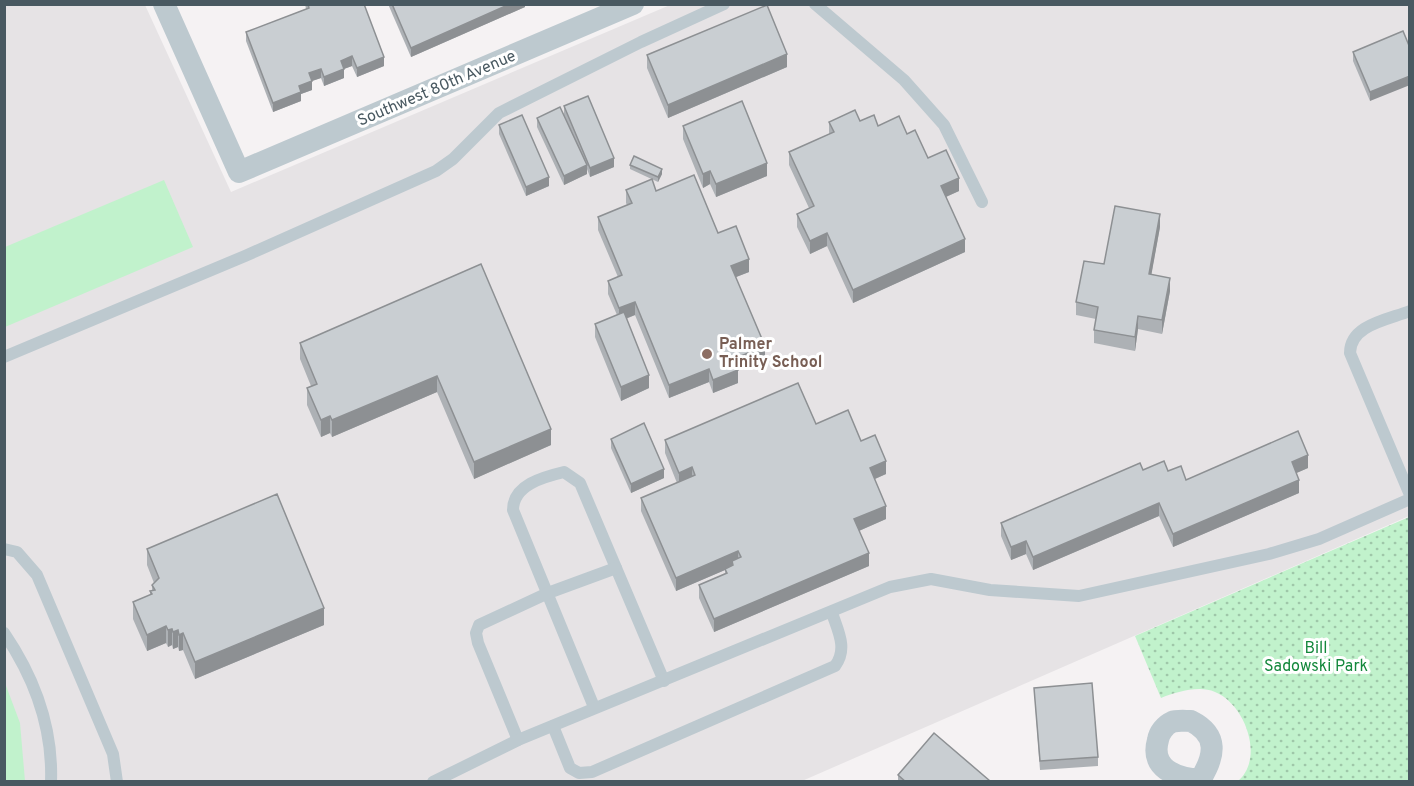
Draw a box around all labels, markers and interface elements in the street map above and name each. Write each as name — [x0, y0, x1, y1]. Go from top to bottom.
street label: Southwest 80th Avenue — [355, 47, 519, 131]
place label: Palmer Trinity School — [719, 335, 822, 373]
marker: Palmer Trinity School — [700, 347, 714, 361]
park label: Bill Sadowski Park — [1264, 639, 1368, 677]

